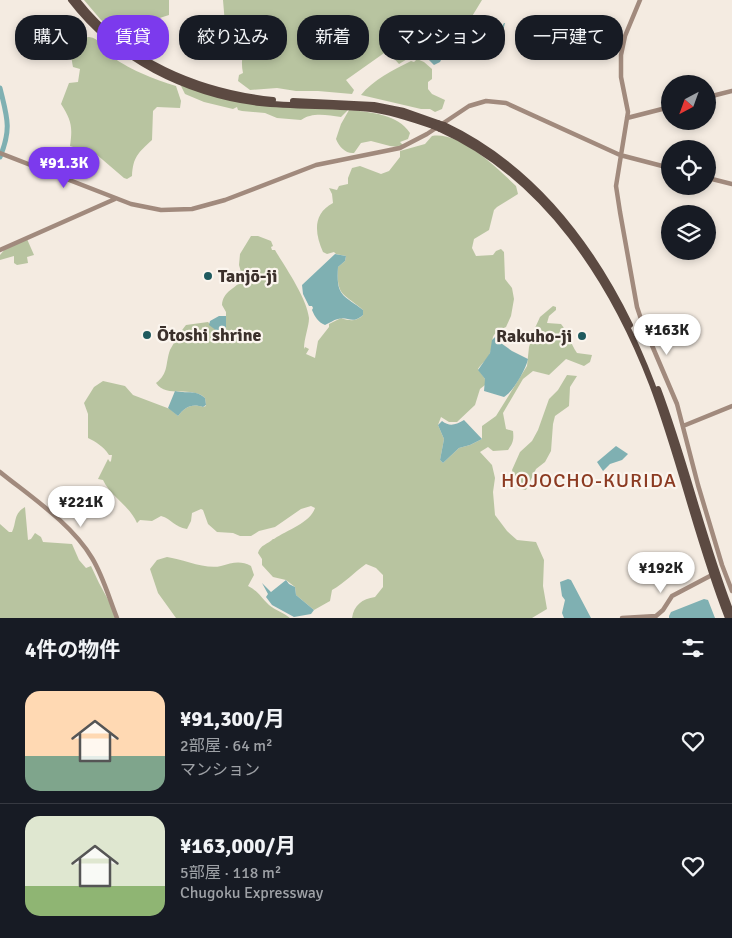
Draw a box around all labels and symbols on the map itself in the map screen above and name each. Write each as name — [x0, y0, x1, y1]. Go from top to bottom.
north arrow — [661, 75, 716, 130]
pin: ¥91.3K — [23, 146, 105, 189]
place label: Tanjō-ji — [218, 265, 277, 287]
marker: Tanjō-ji — [202, 270, 214, 282]
pin: ¥163K — [632, 314, 702, 356]
place label: Ōtoshi shrine — [157, 324, 262, 346]
place label: Rakuho-ji — [496, 325, 572, 347]
marker: Ōtoshi shrine — [141, 329, 153, 341]
marker: Rakuho-ji — [576, 330, 588, 342]
district label: HOJOCHO-KURIDA — [501, 468, 677, 493]
pin: ¥221K — [46, 486, 116, 528]
pin: ¥192K — [626, 552, 696, 594]

